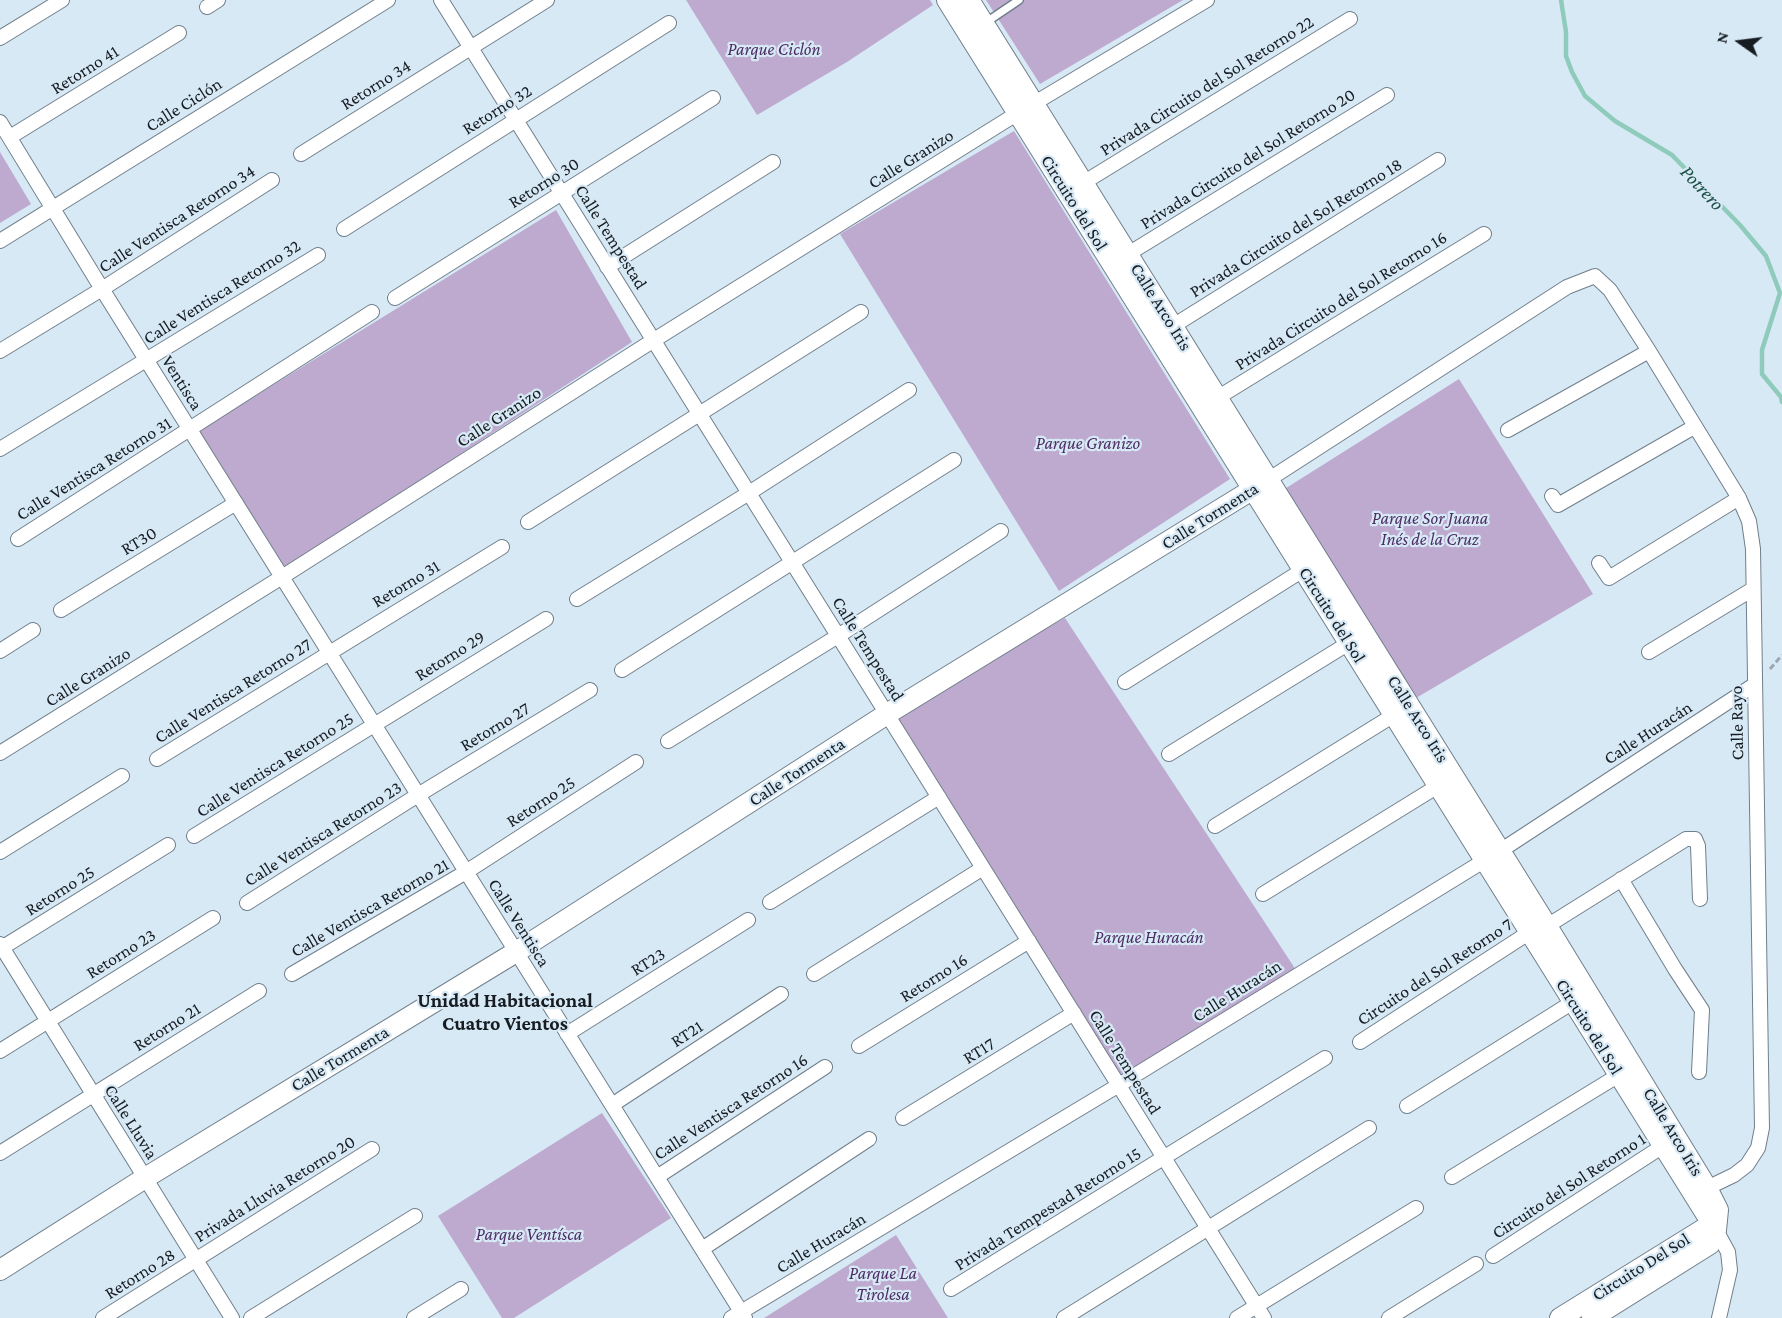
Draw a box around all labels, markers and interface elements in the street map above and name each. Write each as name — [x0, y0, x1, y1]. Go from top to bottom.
street label: Privada Circuito del Sol Retorno 22 — [1096, 11, 1318, 161]
north arrow — [1710, 12, 1770, 72]
text: N — [1712, 30, 1732, 45]
park label: Parque Ciclón — [727, 38, 821, 60]
street label: Retorno 41 — [47, 41, 123, 99]
street label: Retorno 34 — [337, 55, 415, 115]
street label: Calle Ciclón — [142, 73, 226, 137]
street label: Retorno 32 — [458, 80, 536, 140]
street label: Privada Circuito del Sol Retorno 20 — [1136, 84, 1360, 234]
street label: Calle Granizo — [864, 124, 958, 194]
street label: Circuito del Sol — [1036, 151, 1112, 255]
street label: Retorno 30 — [505, 153, 583, 213]
street label: Privada Circuito del Sol Retorno 18 — [1186, 154, 1406, 302]
street label: Calle Ventisca Retorno 34 — [95, 160, 259, 278]
water label: Potrero — [1675, 160, 1729, 216]
street label: Calle Tempestad — [570, 181, 652, 293]
street label: Privada Circuito del Sol Retorno 16 — [1231, 227, 1451, 375]
street label: Calle Ventisca Retorno 32 — [139, 235, 305, 349]
street label: Calle Arco Iris — [1126, 259, 1196, 355]
street label: Ventisca — [157, 352, 207, 414]
street label: Calle Granizo — [453, 382, 545, 452]
street label: Calle Ventisca Retorno 31 — [12, 412, 176, 526]
park label: Parque Granizo — [1036, 432, 1140, 454]
street label: Calle Tormenta — [1158, 478, 1262, 554]
park label: Parque Sor Juana Inés de la Cruz — [1372, 507, 1488, 550]
street label: RT30 — [117, 522, 161, 560]
street label: Retorno 31 — [368, 555, 444, 613]
street label: Circuito del Sol — [1294, 563, 1370, 667]
street label: Calle Tempestad — [827, 593, 909, 705]
street label: Retorno 29 — [411, 626, 489, 686]
street label: Calle Ventisca Retorno 27 — [151, 634, 315, 748]
street label: Calle Granizo — [41, 642, 135, 712]
street label: Calle Arco Iris — [1383, 671, 1453, 767]
street label: Calle Rayo — [1726, 685, 1748, 761]
street label: Calle Huracán — [1600, 696, 1696, 770]
street label: Retorno 27 — [456, 698, 534, 756]
street label: Calle Ventisca Retorno 25 — [192, 708, 358, 822]
street label: Calle Tormenta — [745, 733, 849, 811]
street label: Retorno 25 — [502, 772, 580, 832]
street label: Calle Ventisca Retorno 23 — [240, 777, 406, 891]
street label: Calle Ventisca Retorno 21 — [287, 854, 453, 962]
street label: Retorno 25 — [21, 861, 99, 921]
street label: Calle Ventisca — [483, 875, 555, 971]
street label: Circuito del Sol Retorno 7 — [1353, 914, 1517, 1030]
street label: Retorno 23 — [82, 924, 160, 984]
park label: Parque Huracán — [1094, 926, 1204, 948]
street label: RT23 — [627, 943, 669, 981]
street label: Retorno 16 — [896, 949, 972, 1007]
street label: Calle Huracán — [1189, 955, 1285, 1027]
street label: Circuito del Sol — [1551, 975, 1627, 1079]
district label: Unidad Habitacional Cuatro Vientos — [417, 989, 593, 1036]
street label: Retorno 21 — [129, 998, 205, 1056]
street label: Calle Tempestad — [1084, 1006, 1166, 1118]
street label: RT21 — [667, 1016, 707, 1052]
street label: Calle Tormenta — [287, 1021, 393, 1097]
street label: RT17 — [959, 1033, 999, 1069]
street label: Calle Ventisca Retorno 16 — [650, 1049, 812, 1165]
street label: Calle Lluvia — [100, 1081, 162, 1163]
street label: Calle Arco Iris — [1638, 1084, 1708, 1180]
street label: Circuito del Sol Retorno 1 — [1488, 1128, 1650, 1244]
street label: Privada Lluvia Retorno 20 — [191, 1131, 359, 1247]
street label: Privada Tempestad Retorno 15 — [951, 1143, 1145, 1275]
street label: Calle Huracán — [772, 1208, 870, 1278]
park label: Parque Ventísca — [476, 1223, 582, 1245]
street label: Circuito Del Sol — [1588, 1228, 1694, 1306]
street label: Retorno 28 — [101, 1244, 179, 1304]
park label: Parque La Tirolesa — [849, 1262, 917, 1304]

